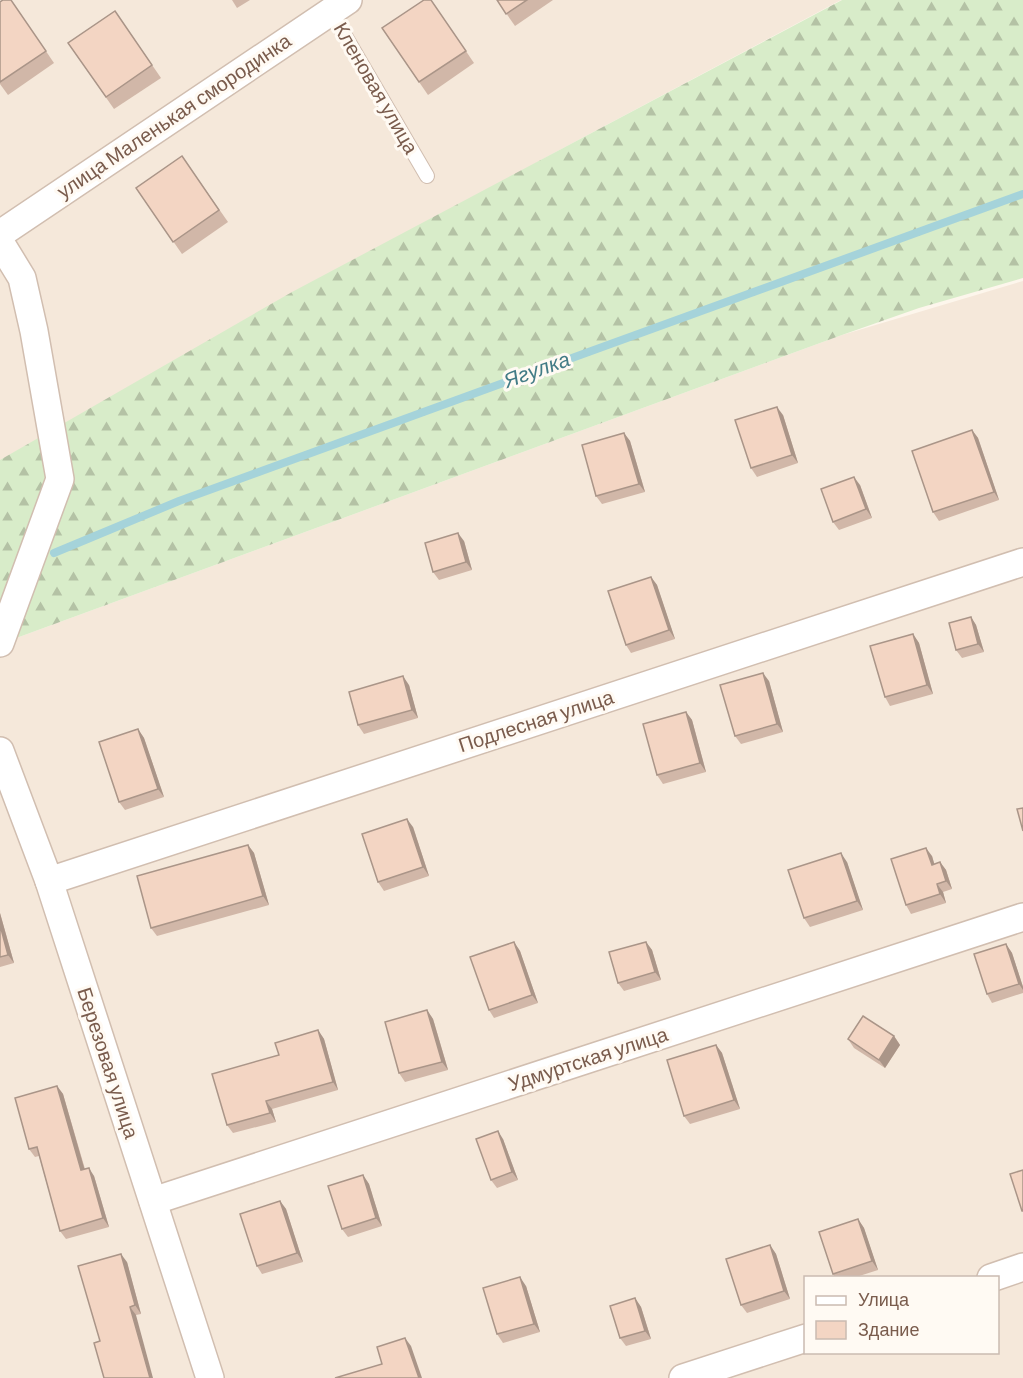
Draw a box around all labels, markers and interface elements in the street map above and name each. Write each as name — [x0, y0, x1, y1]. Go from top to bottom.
street label: Кленовая улица — [329, 17, 425, 158]
street label: улица Маленькая смородинка — [52, 27, 296, 203]
water label: Ягулка — [499, 345, 573, 392]
street label: Подлесная улица — [455, 683, 617, 756]
street label: Березовая улица — [73, 984, 145, 1142]
street label: Удмуртская улица — [505, 1021, 671, 1095]
legend — [804, 1276, 999, 1354]
text: Улица — [858, 1288, 910, 1310]
text: Здание — [858, 1318, 919, 1340]

